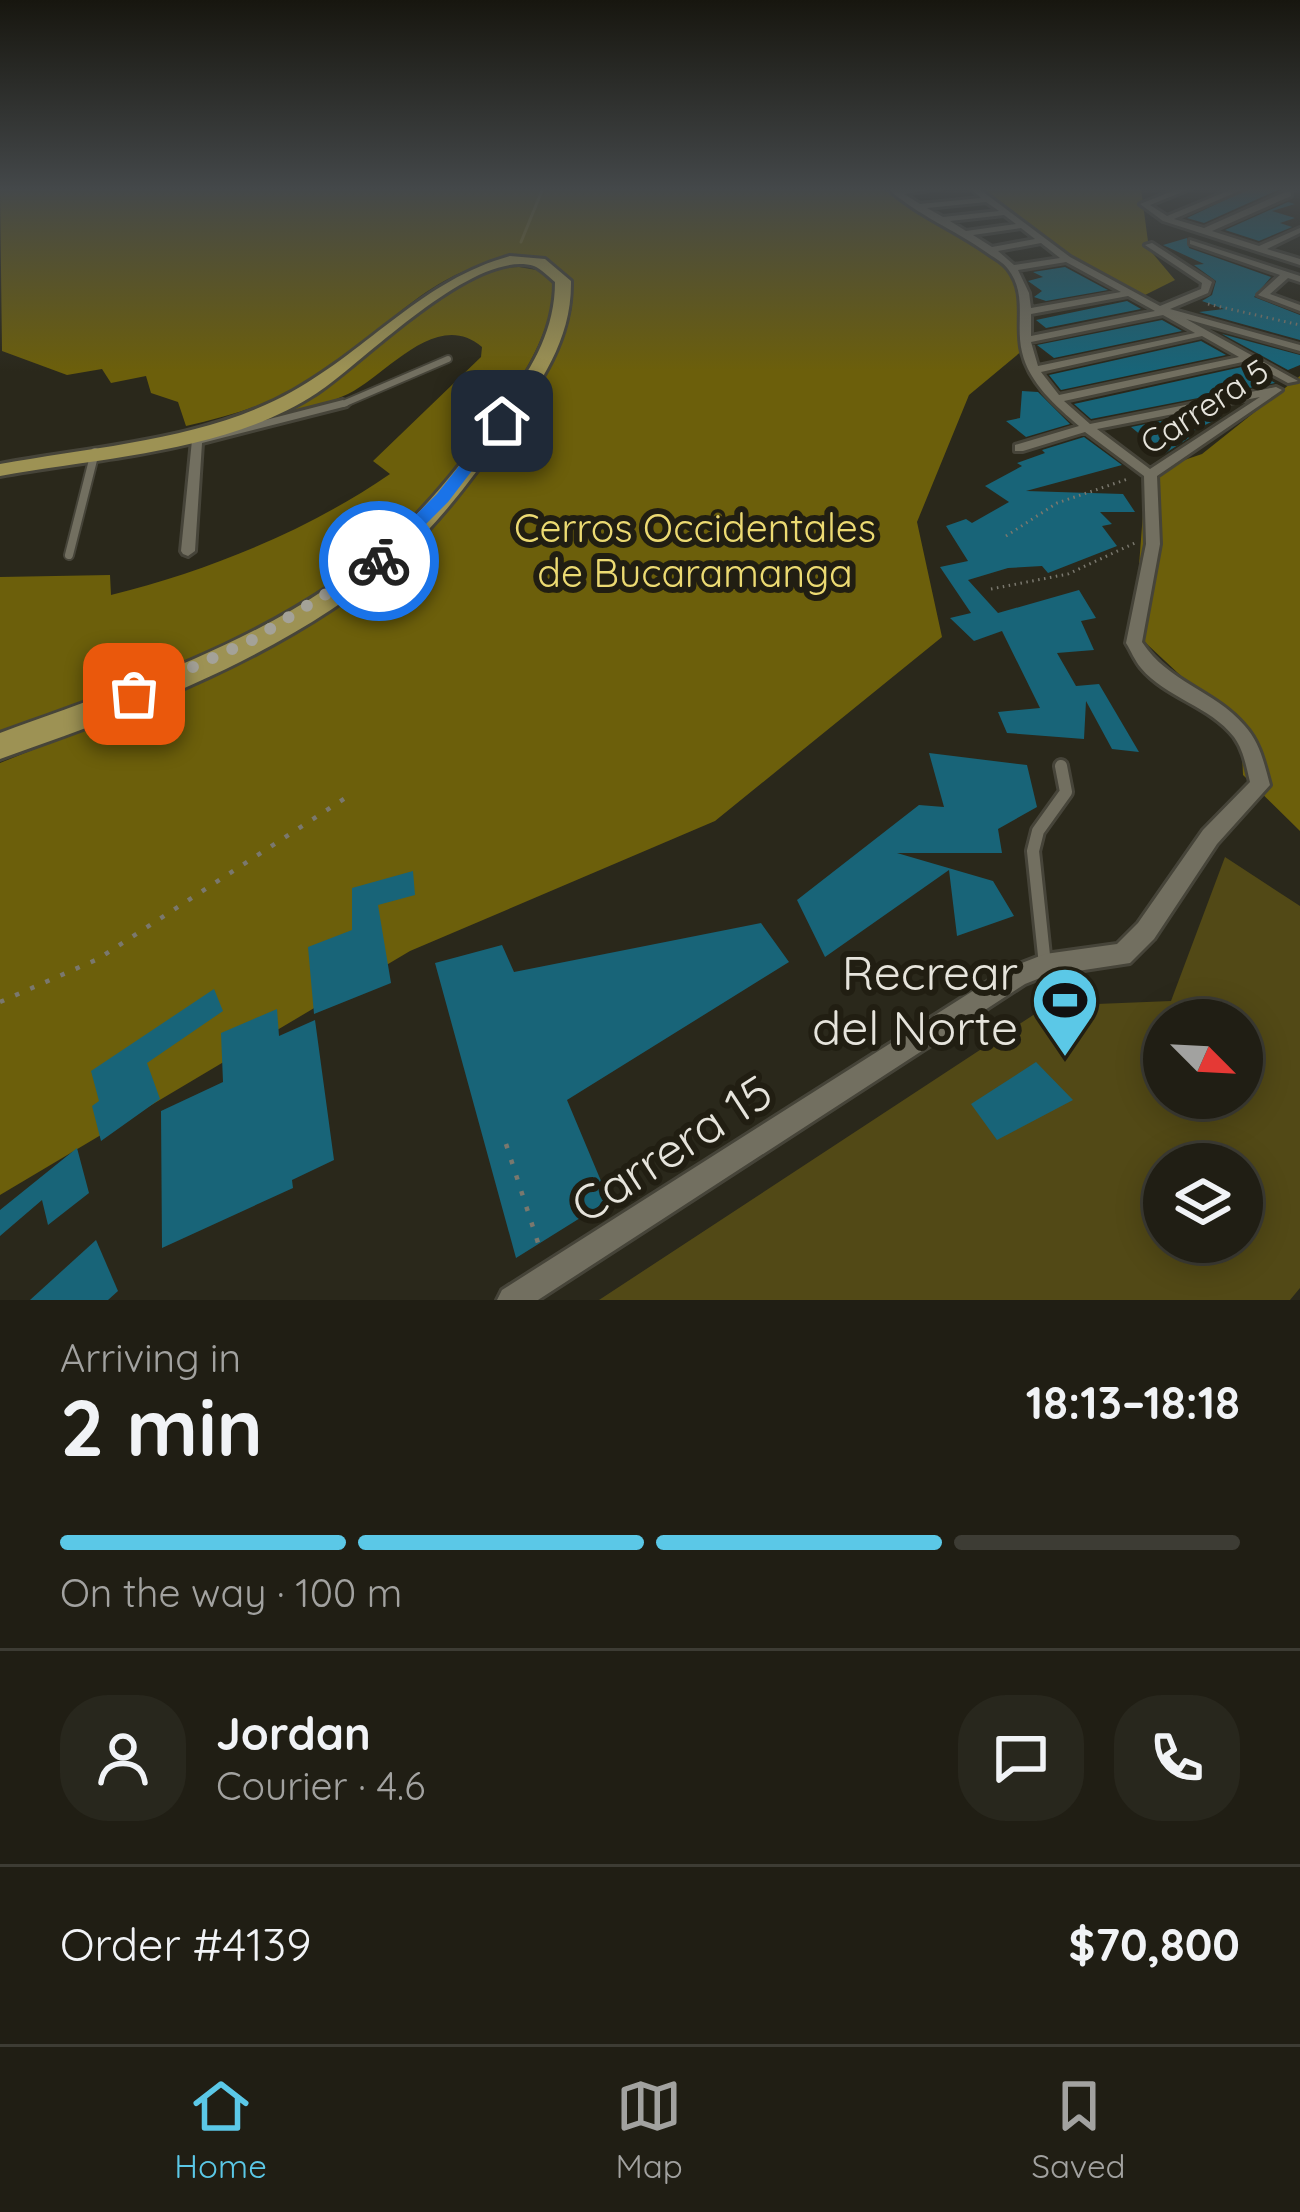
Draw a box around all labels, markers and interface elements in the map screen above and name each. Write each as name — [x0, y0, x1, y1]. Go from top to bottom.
street label: Carrera 5 — [1132, 350, 1276, 462]
pin — [451, 370, 553, 472]
icon: home — [469, 388, 535, 454]
courier — [319, 501, 439, 621]
park label: Cerros Occidentales de Bucaramanga — [514, 503, 876, 597]
icon: bike — [346, 528, 412, 594]
pin — [83, 643, 185, 745]
icon: bag — [101, 661, 167, 727]
place label: Recrear del Norte — [812, 942, 1018, 1057]
sports icon: Recrear del Norte — [1030, 965, 1100, 1059]
north arrow — [1143, 999, 1263, 1119]
map controls — [1143, 999, 1263, 1263]
street label: Carrera 15 — [559, 1061, 783, 1235]
button: layers — [1143, 1143, 1263, 1263]
text: Arriving in — [60, 1333, 241, 1382]
text: 18:13–18:18 — [1026, 1374, 1240, 1430]
text: 2 min — [60, 1378, 263, 1476]
text: On the way · 100 m — [60, 1568, 402, 1617]
button: person — [60, 1695, 186, 1821]
button: chat — [958, 1695, 1084, 1821]
button: phone — [1114, 1695, 1240, 1821]
text: Jordan — [216, 1705, 371, 1761]
text: Courier · 4.6 — [216, 1761, 425, 1810]
text: Order #4139 — [60, 1916, 311, 1972]
text: $70,800 — [1069, 1916, 1240, 1972]
tab: Home — [174, 2073, 267, 2186]
tab: Map — [616, 2073, 683, 2186]
tab: Saved — [1032, 2073, 1126, 2186]

